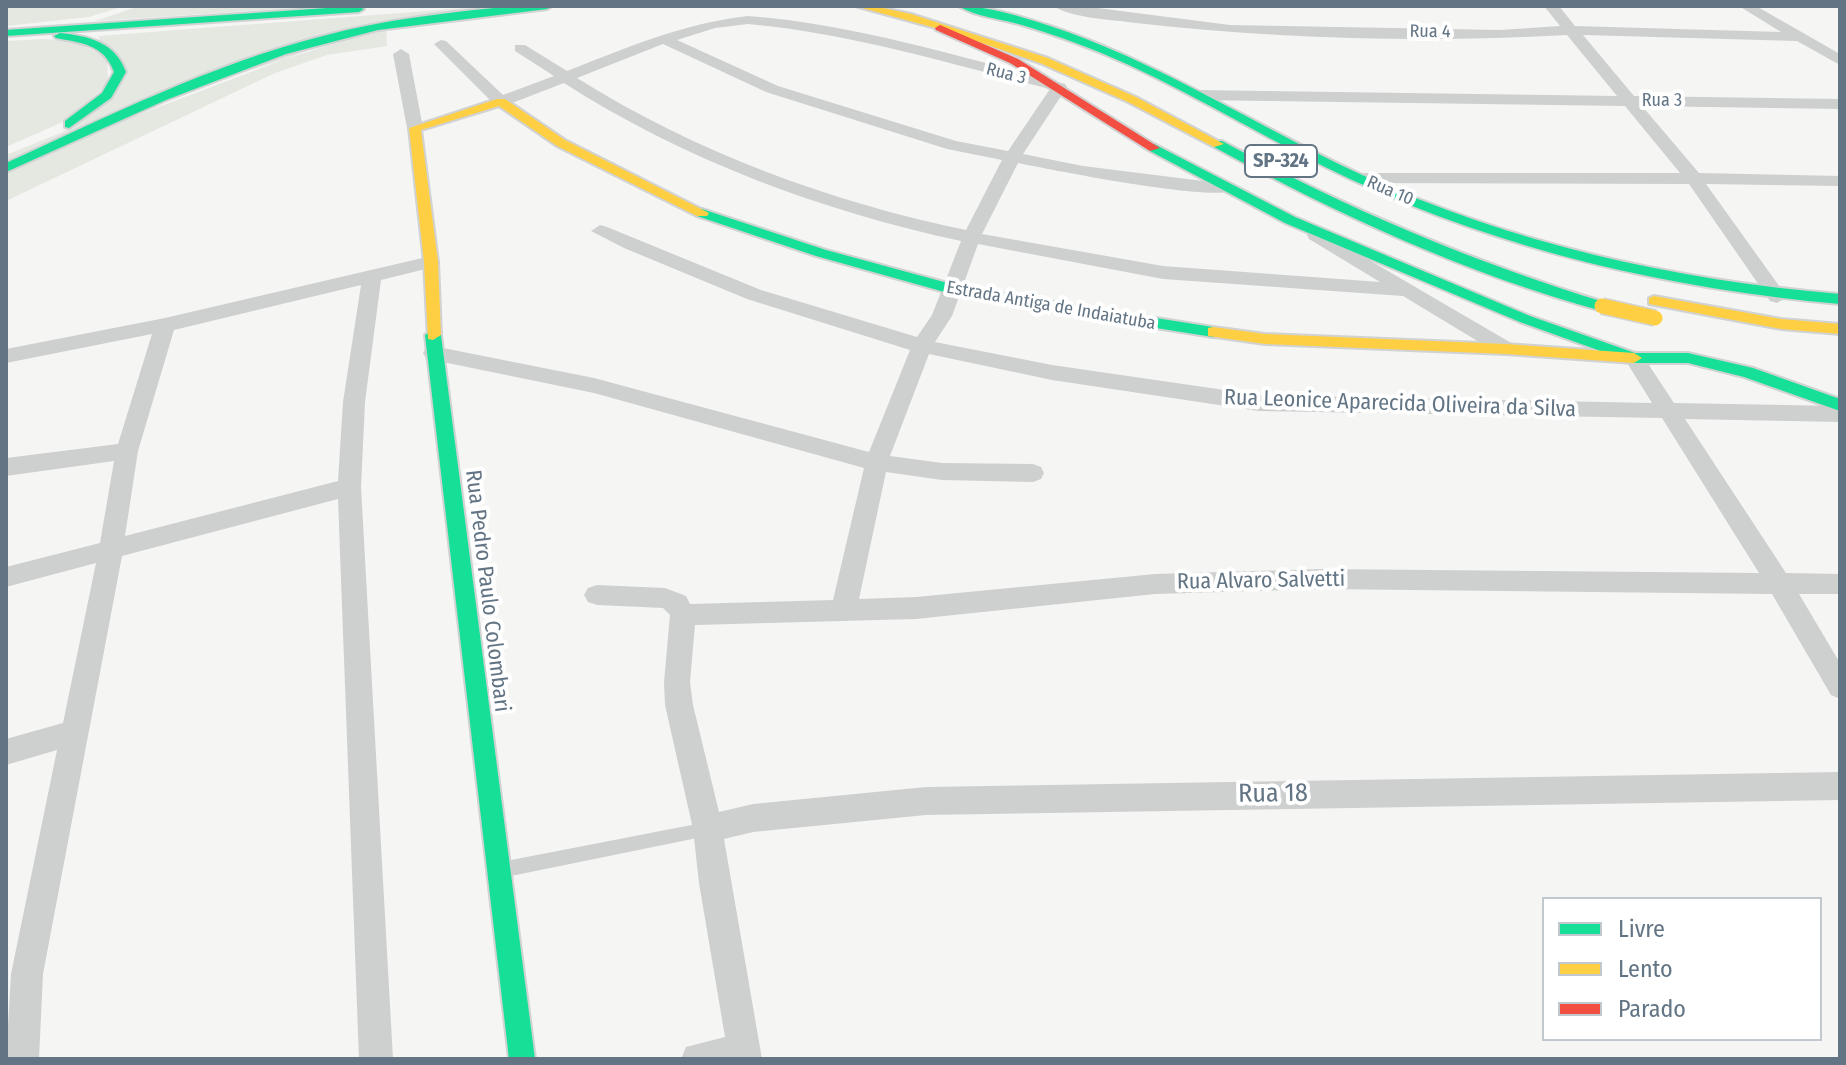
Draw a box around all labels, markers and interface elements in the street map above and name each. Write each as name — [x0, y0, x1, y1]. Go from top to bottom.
street label: Rua 4 — [1409, 21, 1451, 43]
street label: Rua 3 — [984, 59, 1028, 89]
street label: Rua 3 — [1642, 90, 1682, 112]
road number: SP-324 — [1245, 145, 1317, 177]
street label: Rua 10 — [1363, 172, 1417, 210]
street label: Estrada Antiga de Indaiatuba — [945, 277, 1157, 335]
street label: Rua Leonice Aparecida Oliveira da Silva — [1224, 385, 1576, 423]
street label: Rua Pedro Paulo Colombari — [459, 468, 515, 714]
street label: Rua Alvaro Salvetti — [1177, 566, 1345, 596]
street label: Rua 18 — [1238, 778, 1308, 810]
legend — [1542, 897, 1822, 1041]
text: Livre — [1618, 915, 1665, 943]
text: Lento — [1618, 955, 1673, 983]
text: Parado — [1618, 995, 1686, 1023]

